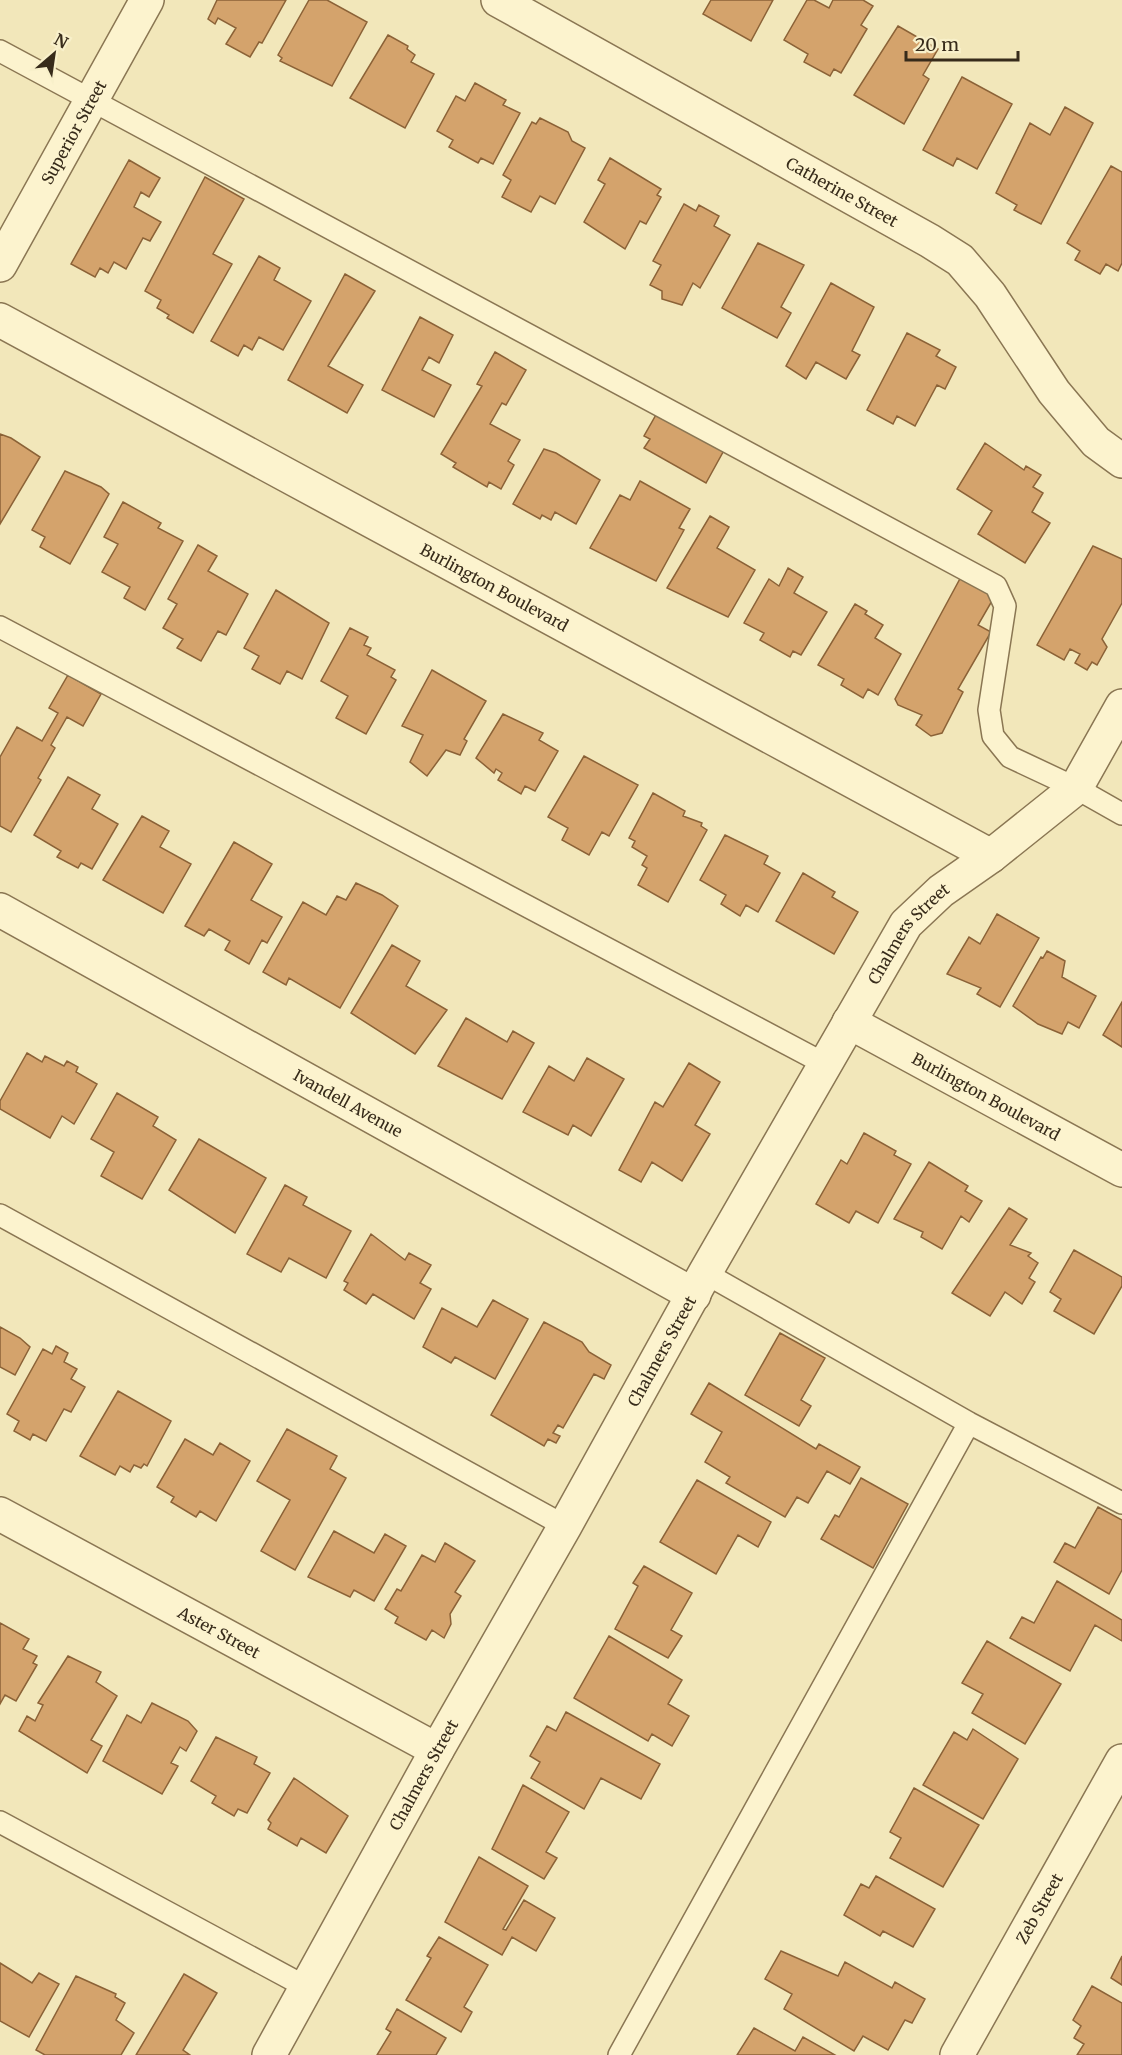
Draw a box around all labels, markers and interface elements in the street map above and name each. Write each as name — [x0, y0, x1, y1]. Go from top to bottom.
north arrow — [24, 24, 84, 84]
scale bar — [906, 24, 1018, 62]
text: N — [51, 29, 72, 53]
text: 20 m — [915, 33, 959, 56]
street label: Superior Street — [37, 76, 111, 188]
street label: Catherine Street — [783, 153, 902, 232]
street label: Burlington Boulevard — [417, 539, 572, 636]
street label: Chalmers Street — [864, 878, 953, 988]
street label: Burlington Boulevard — [909, 1048, 1064, 1145]
street label: Ivandell Avenue — [290, 1065, 406, 1141]
street label: Chalmers Street — [623, 1292, 701, 1410]
street label: Aster Street — [174, 1602, 264, 1663]
street label: Chalmers Street — [385, 1715, 463, 1834]
street label: Zeb Street — [1011, 1869, 1067, 1947]

